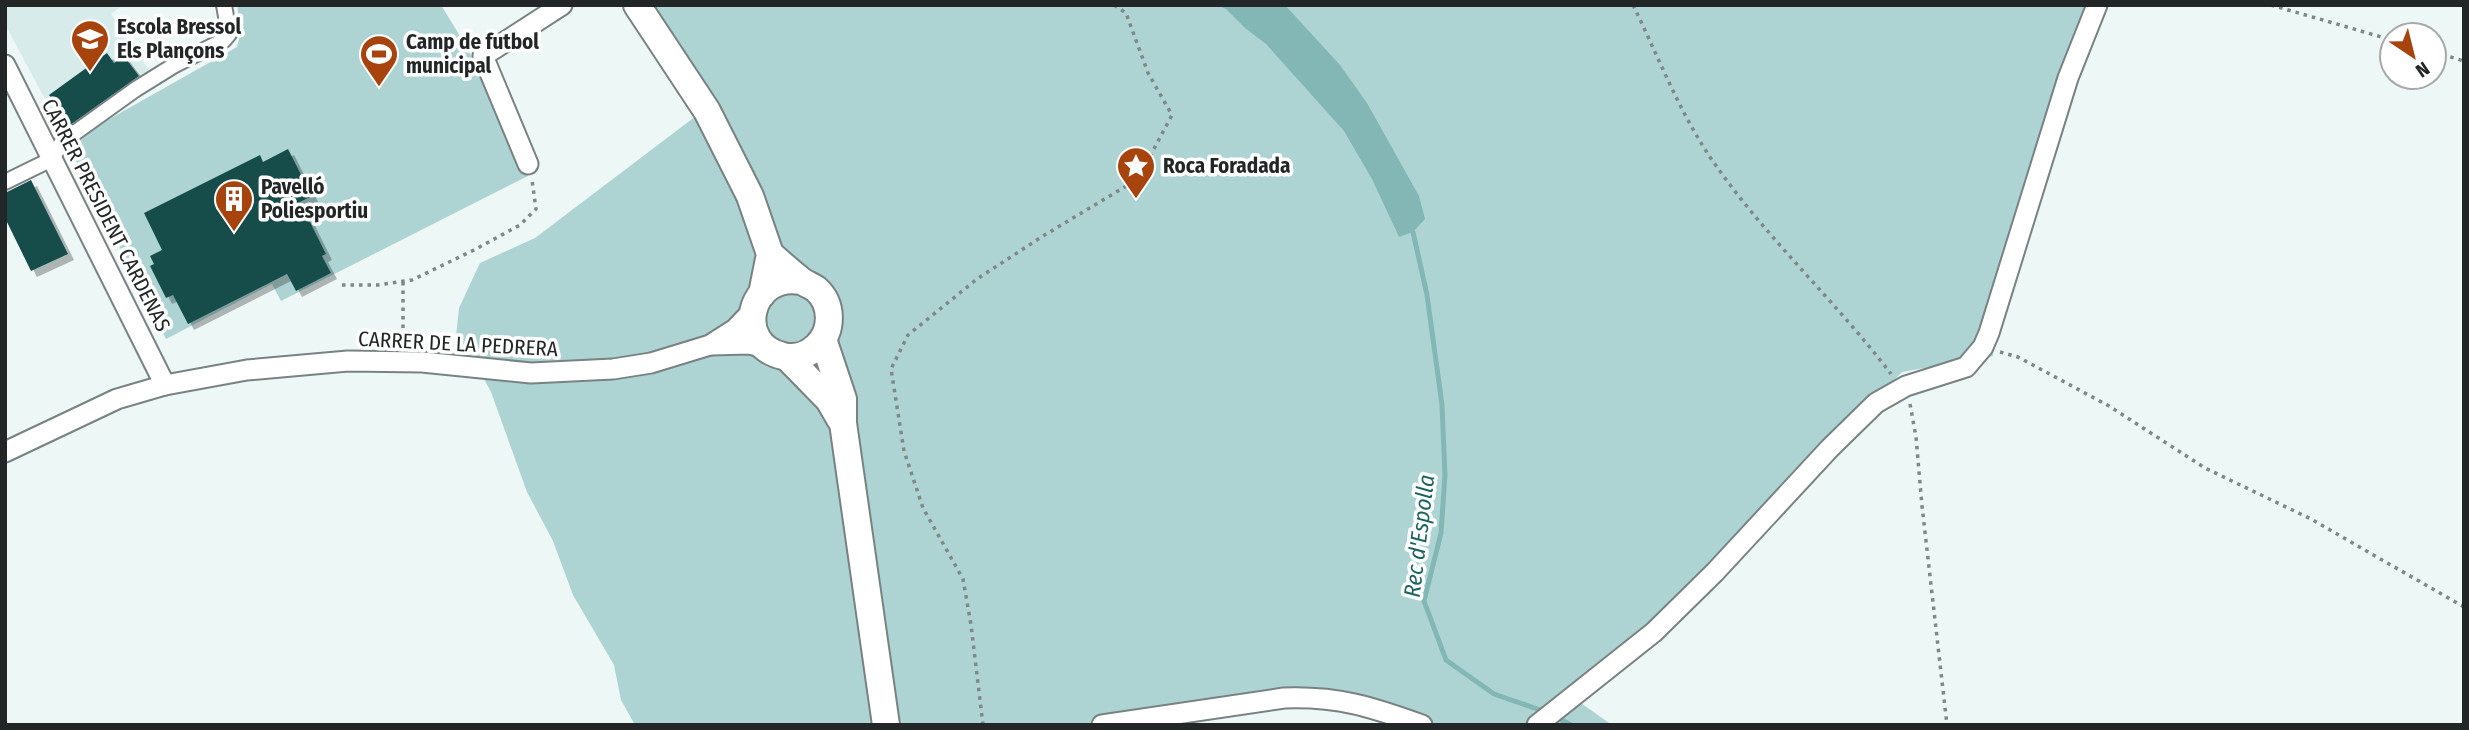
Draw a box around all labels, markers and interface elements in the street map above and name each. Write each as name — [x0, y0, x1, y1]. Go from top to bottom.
place label: Escola Bressol Els Plançons — [117, 14, 241, 64]
school or university icon: Escola Bressol Els Plançons — [69, 18, 111, 73]
north arrow — [2378, 21, 2448, 91]
place label: Camp de futbol municipal — [406, 29, 539, 79]
sports icon: Camp de futbol municipal — [358, 33, 400, 88]
text: N — [2411, 57, 2434, 82]
street label: CARRER PRESIDENT CARDENAS — [36, 94, 176, 336]
place icon: Roca Foradada — [1115, 145, 1157, 200]
place label: Roca Foradada — [1163, 153, 1290, 179]
place label: Pavelló Poliesportiu — [261, 174, 368, 224]
building icon: Pavelló Poliesportiu — [213, 178, 255, 233]
street label: CARRER DE LA PEDRERA — [357, 326, 559, 362]
water label: Rec d'Espolla — [1398, 473, 1440, 599]

